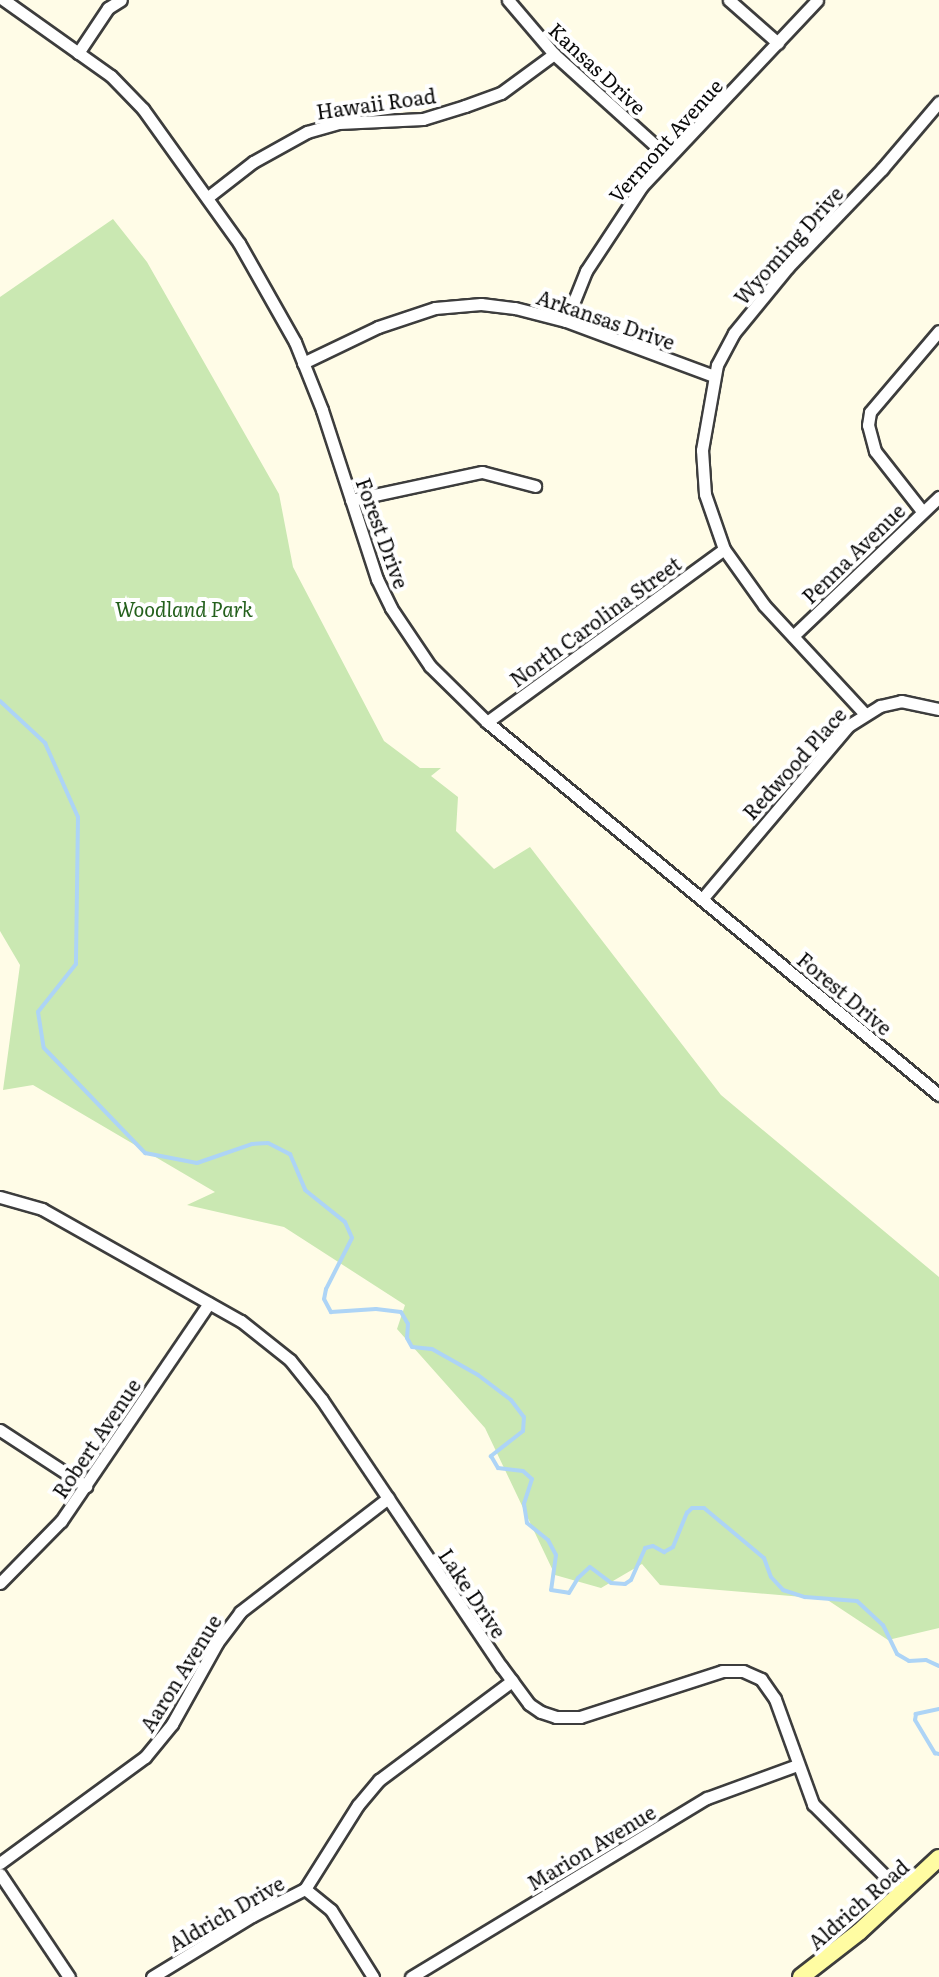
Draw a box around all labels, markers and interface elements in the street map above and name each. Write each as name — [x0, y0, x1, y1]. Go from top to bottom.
street label: Kansas Drive — [545, 17, 651, 119]
street label: Vermont Avenue — [603, 73, 727, 207]
street label: Hawaii Road — [315, 83, 437, 123]
street label: Wyoming Drive — [729, 181, 847, 309]
street label: Arkansas Drive — [534, 284, 678, 354]
street label: Forest Drive — [352, 474, 414, 592]
street label: Penna Avenue — [797, 498, 909, 608]
street label: North Carolina Street — [505, 551, 685, 691]
park label: Woodland Park — [115, 596, 253, 620]
street label: Redwood Place — [737, 702, 851, 824]
street label: Forest Drive — [793, 947, 897, 1039]
street label: Robert Avenue — [47, 1374, 145, 1502]
street label: Lake Drive — [434, 1544, 512, 1642]
street label: Aaron Avenue — [134, 1610, 226, 1736]
street label: Marion Avenue — [523, 1799, 659, 1895]
street label: Aldrich Road — [803, 1854, 913, 1954]
street label: Aldrich Drive — [164, 1870, 288, 1956]

